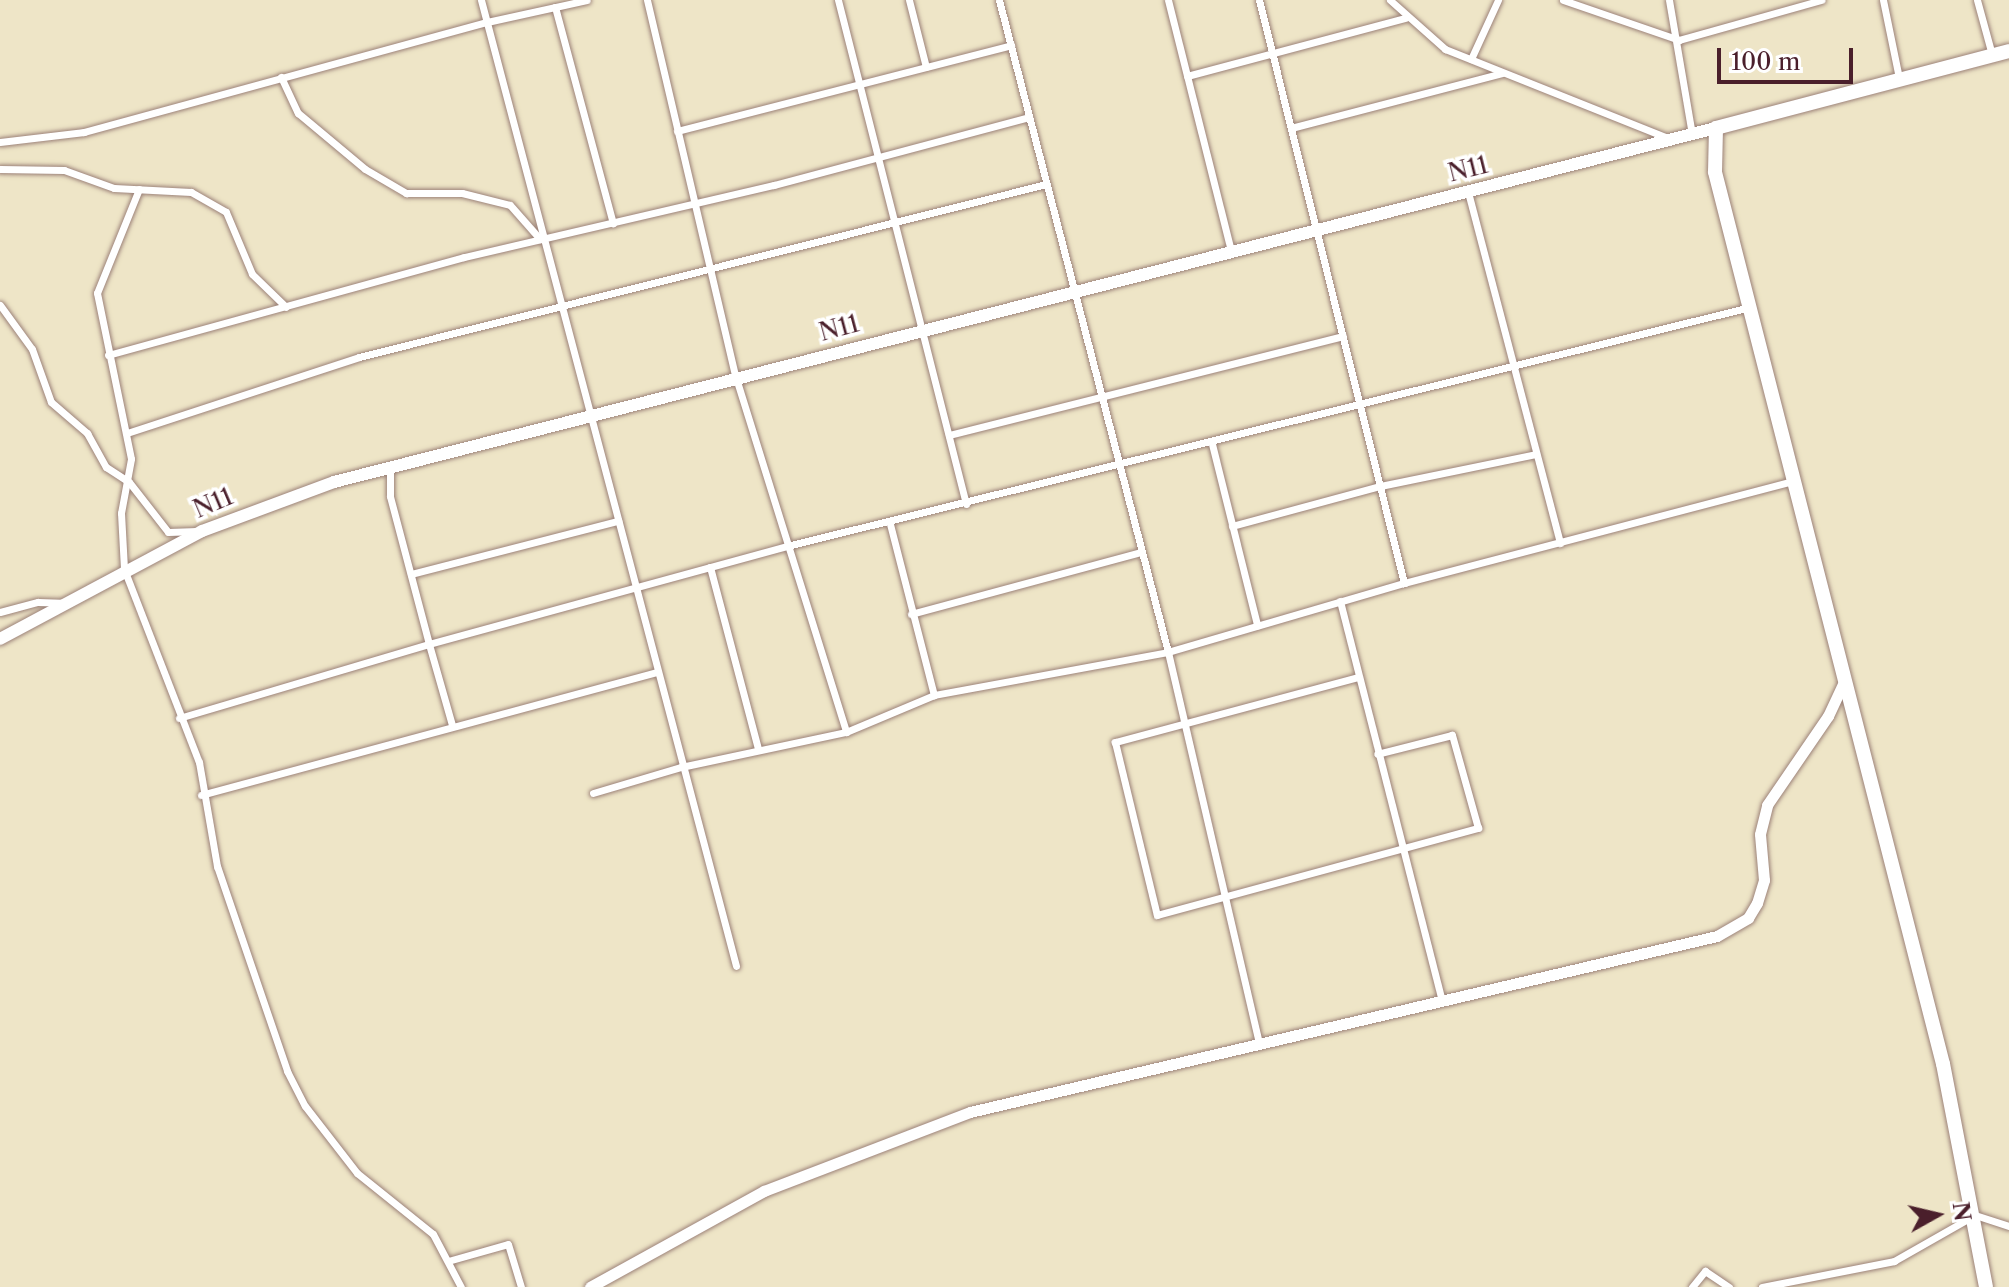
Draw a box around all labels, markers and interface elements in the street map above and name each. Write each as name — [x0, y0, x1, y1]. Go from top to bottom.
scale bar — [1721, 32, 1857, 82]
text: 100 m — [1731, 47, 1800, 76]
street label: N11 — [1445, 150, 1491, 188]
street label: N11 — [816, 309, 862, 347]
street label: N11 — [189, 482, 237, 524]
north arrow — [1897, 1175, 1977, 1255]
text: N — [1947, 1200, 1976, 1223]

